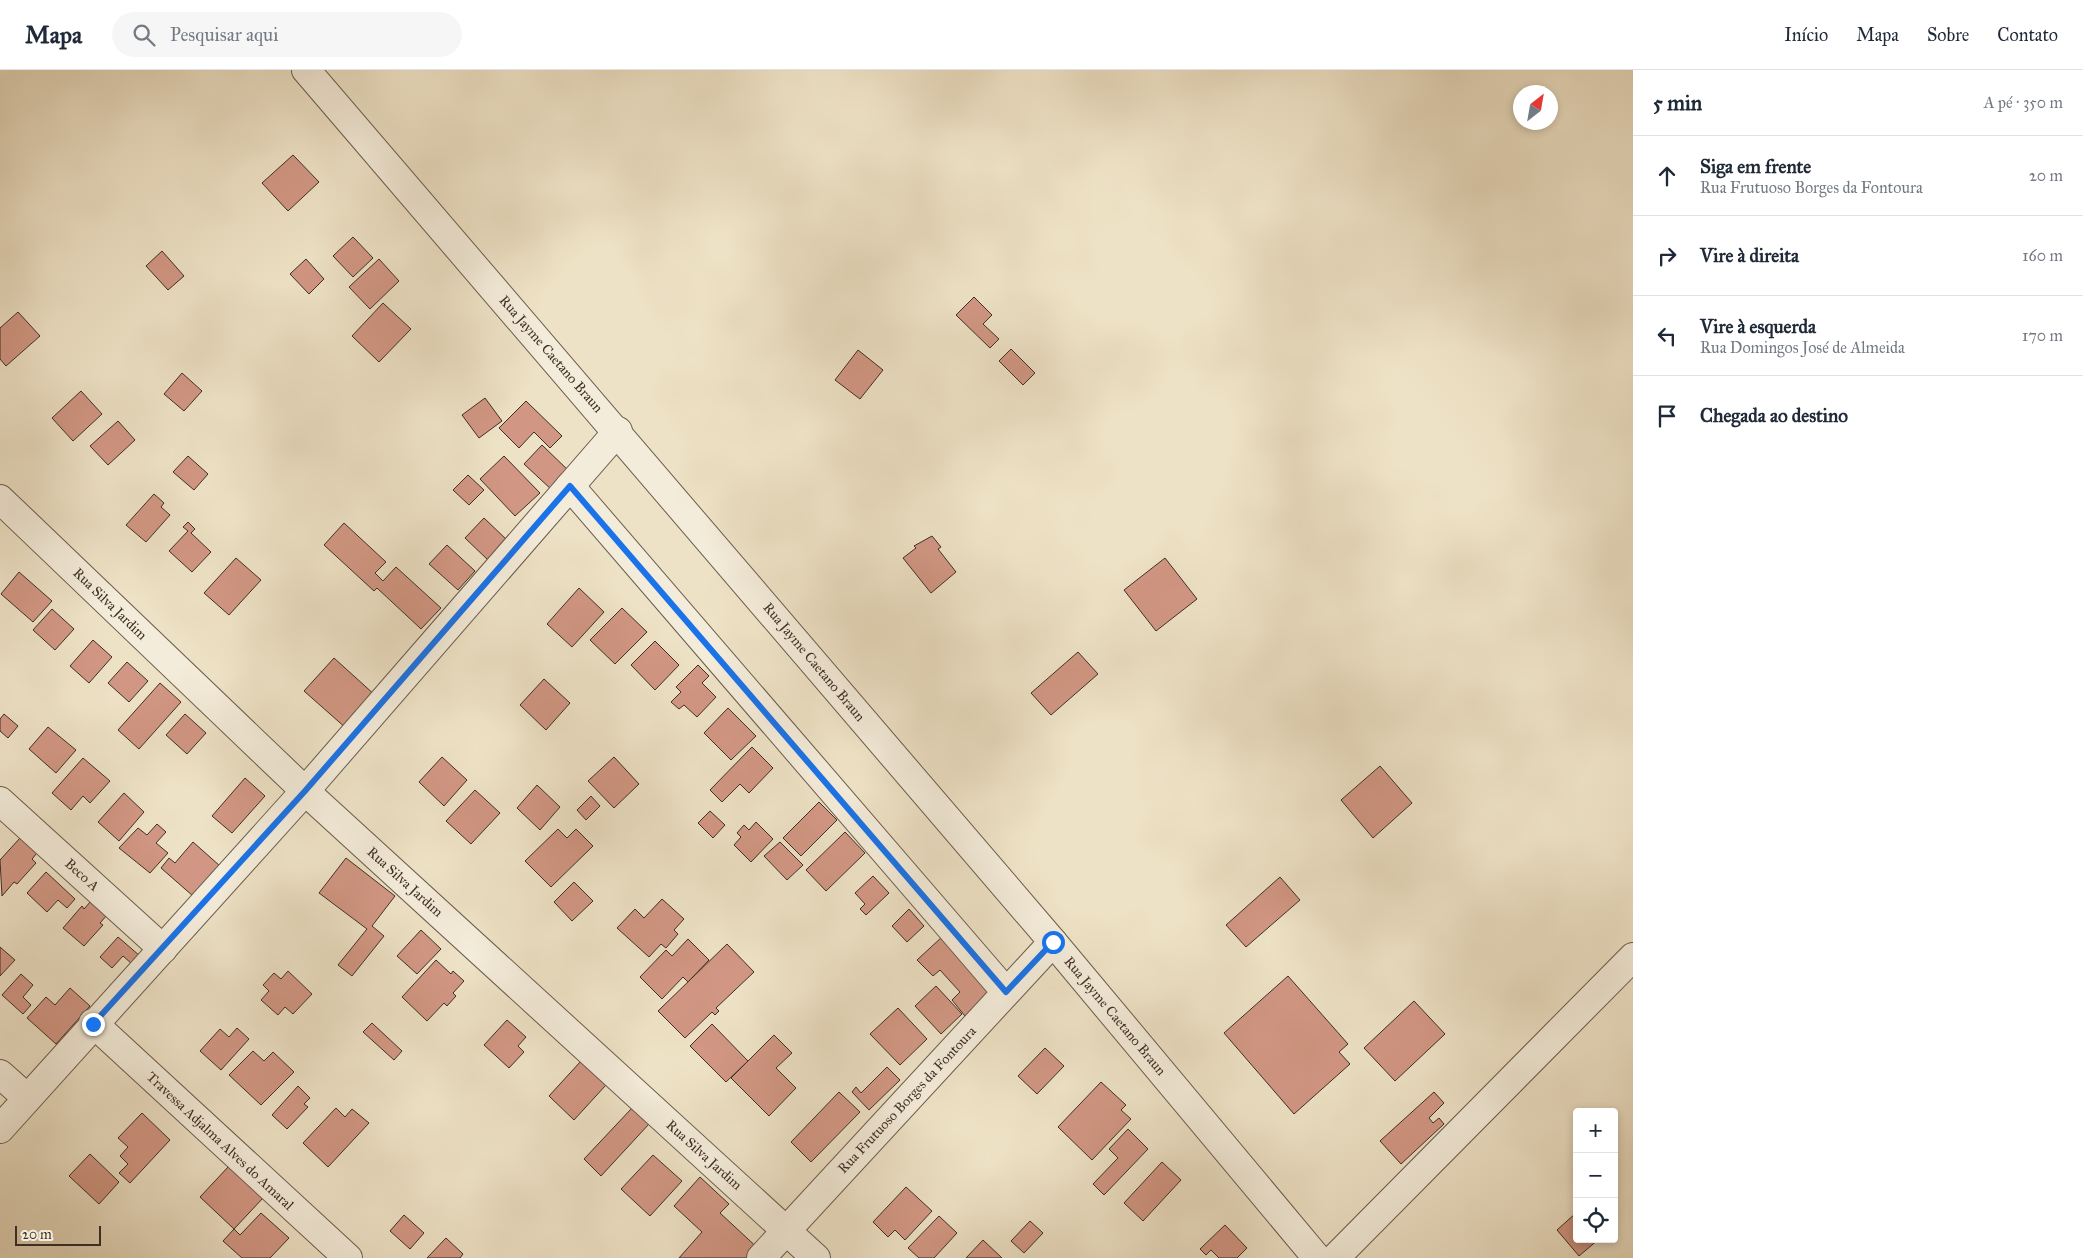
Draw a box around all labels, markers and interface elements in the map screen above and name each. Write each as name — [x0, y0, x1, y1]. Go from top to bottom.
search box — [112, 12, 462, 57]
text: Mapa — [25, 20, 82, 50]
icon: search — [130, 21, 158, 49]
text: Pesquisar aqui — [170, 23, 278, 46]
text: Início — [1784, 24, 1828, 46]
text: Mapa — [1856, 24, 1899, 46]
text: Sobre — [1927, 24, 1969, 46]
text: Contato — [1997, 24, 2058, 46]
north arrow — [1513, 85, 1558, 130]
text: 5 min — [1653, 90, 1702, 116]
text: A pé · 350 m — [1984, 93, 2063, 112]
text: Siga em frente — [1700, 155, 1811, 178]
icon: ahead — [1653, 162, 1681, 190]
text: 20 m — [2029, 166, 2063, 185]
text: Rua Frutuoso Borges da Fontoura — [1700, 178, 1923, 197]
icon: right — [1653, 242, 1681, 270]
text: Vire à direita — [1700, 244, 1799, 267]
text: 160 m — [2022, 246, 2063, 265]
street label: Rua Jayme Caetano Braun — [495, 292, 607, 417]
text: Vire à esquerda — [1700, 315, 1816, 338]
icon: left — [1653, 322, 1681, 350]
text: 170 m — [2022, 326, 2063, 345]
text: Rua Domingos José de Almeida — [1700, 338, 1905, 357]
icon: arrive — [1653, 402, 1681, 430]
text: Chegada ao destino — [1700, 404, 1848, 427]
street label: Rua Silva Jardim — [69, 564, 151, 644]
street label: Rua Jayme Caetano Braun — [759, 599, 869, 726]
street label: Rua Silva Jardim — [363, 843, 447, 921]
street label: Beco A — [61, 855, 103, 895]
route start — [1042, 931, 1065, 954]
street label: Rua Jayme Caetano Braun — [1060, 953, 1170, 1080]
route end — [82, 1013, 105, 1036]
street label: Rua Frutuoso Borges da Fontoura — [834, 1023, 980, 1177]
street label: Travessa Adjalma Alves do Amaral — [143, 1068, 297, 1214]
map controls — [1573, 1108, 1618, 1243]
button: + — [1573, 1108, 1618, 1153]
street label: Rua Silva Jardim — [662, 1116, 746, 1194]
button: − — [1573, 1153, 1618, 1198]
button: locate — [1573, 1198, 1618, 1243]
scale bar — [15, 1223, 101, 1246]
text: 20 m — [22, 1226, 52, 1243]

